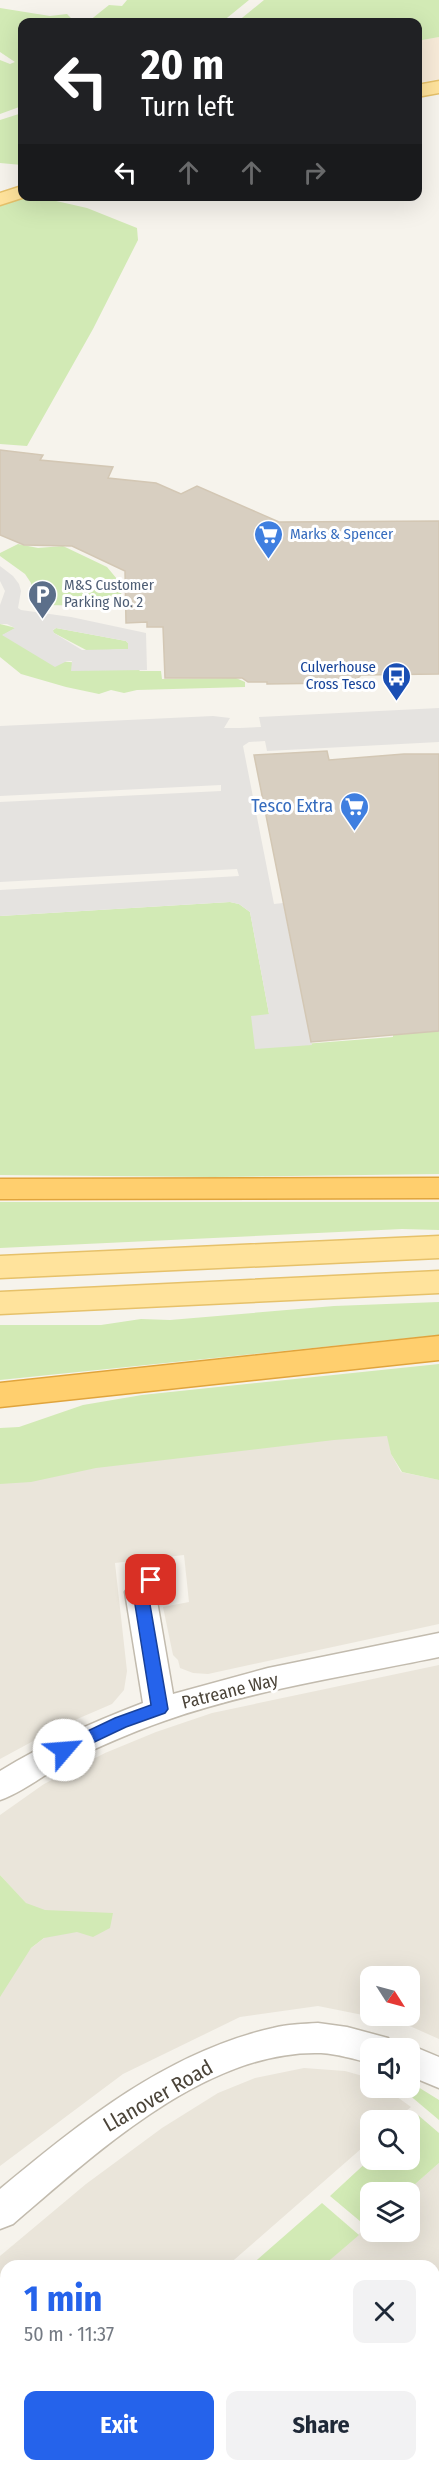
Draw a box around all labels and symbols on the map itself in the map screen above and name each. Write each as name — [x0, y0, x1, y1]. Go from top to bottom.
supermarket icon: Marks & Spencer — [253, 518, 285, 560]
place label: Marks & Spencer — [290, 525, 394, 543]
place label: M&S Customer Parking No. 2 — [64, 576, 155, 611]
parking icon: M&S Customer Parking No. 2 — [27, 578, 59, 620]
place label: Culverhouse Cross Tesco — [300, 658, 376, 693]
bus stop icon: Culverhouse Cross Tesco — [381, 660, 413, 702]
supermarket icon: Tesco Extra — [338, 790, 370, 832]
place label: Tesco Extra — [251, 795, 333, 817]
pin — [125, 1554, 176, 1605]
street label: Patreane Way — [179, 1668, 281, 1714]
position arrow — [32, 1718, 96, 1782]
north arrow — [360, 1966, 420, 2026]
street label: Llanover Road — [99, 2054, 217, 2138]

